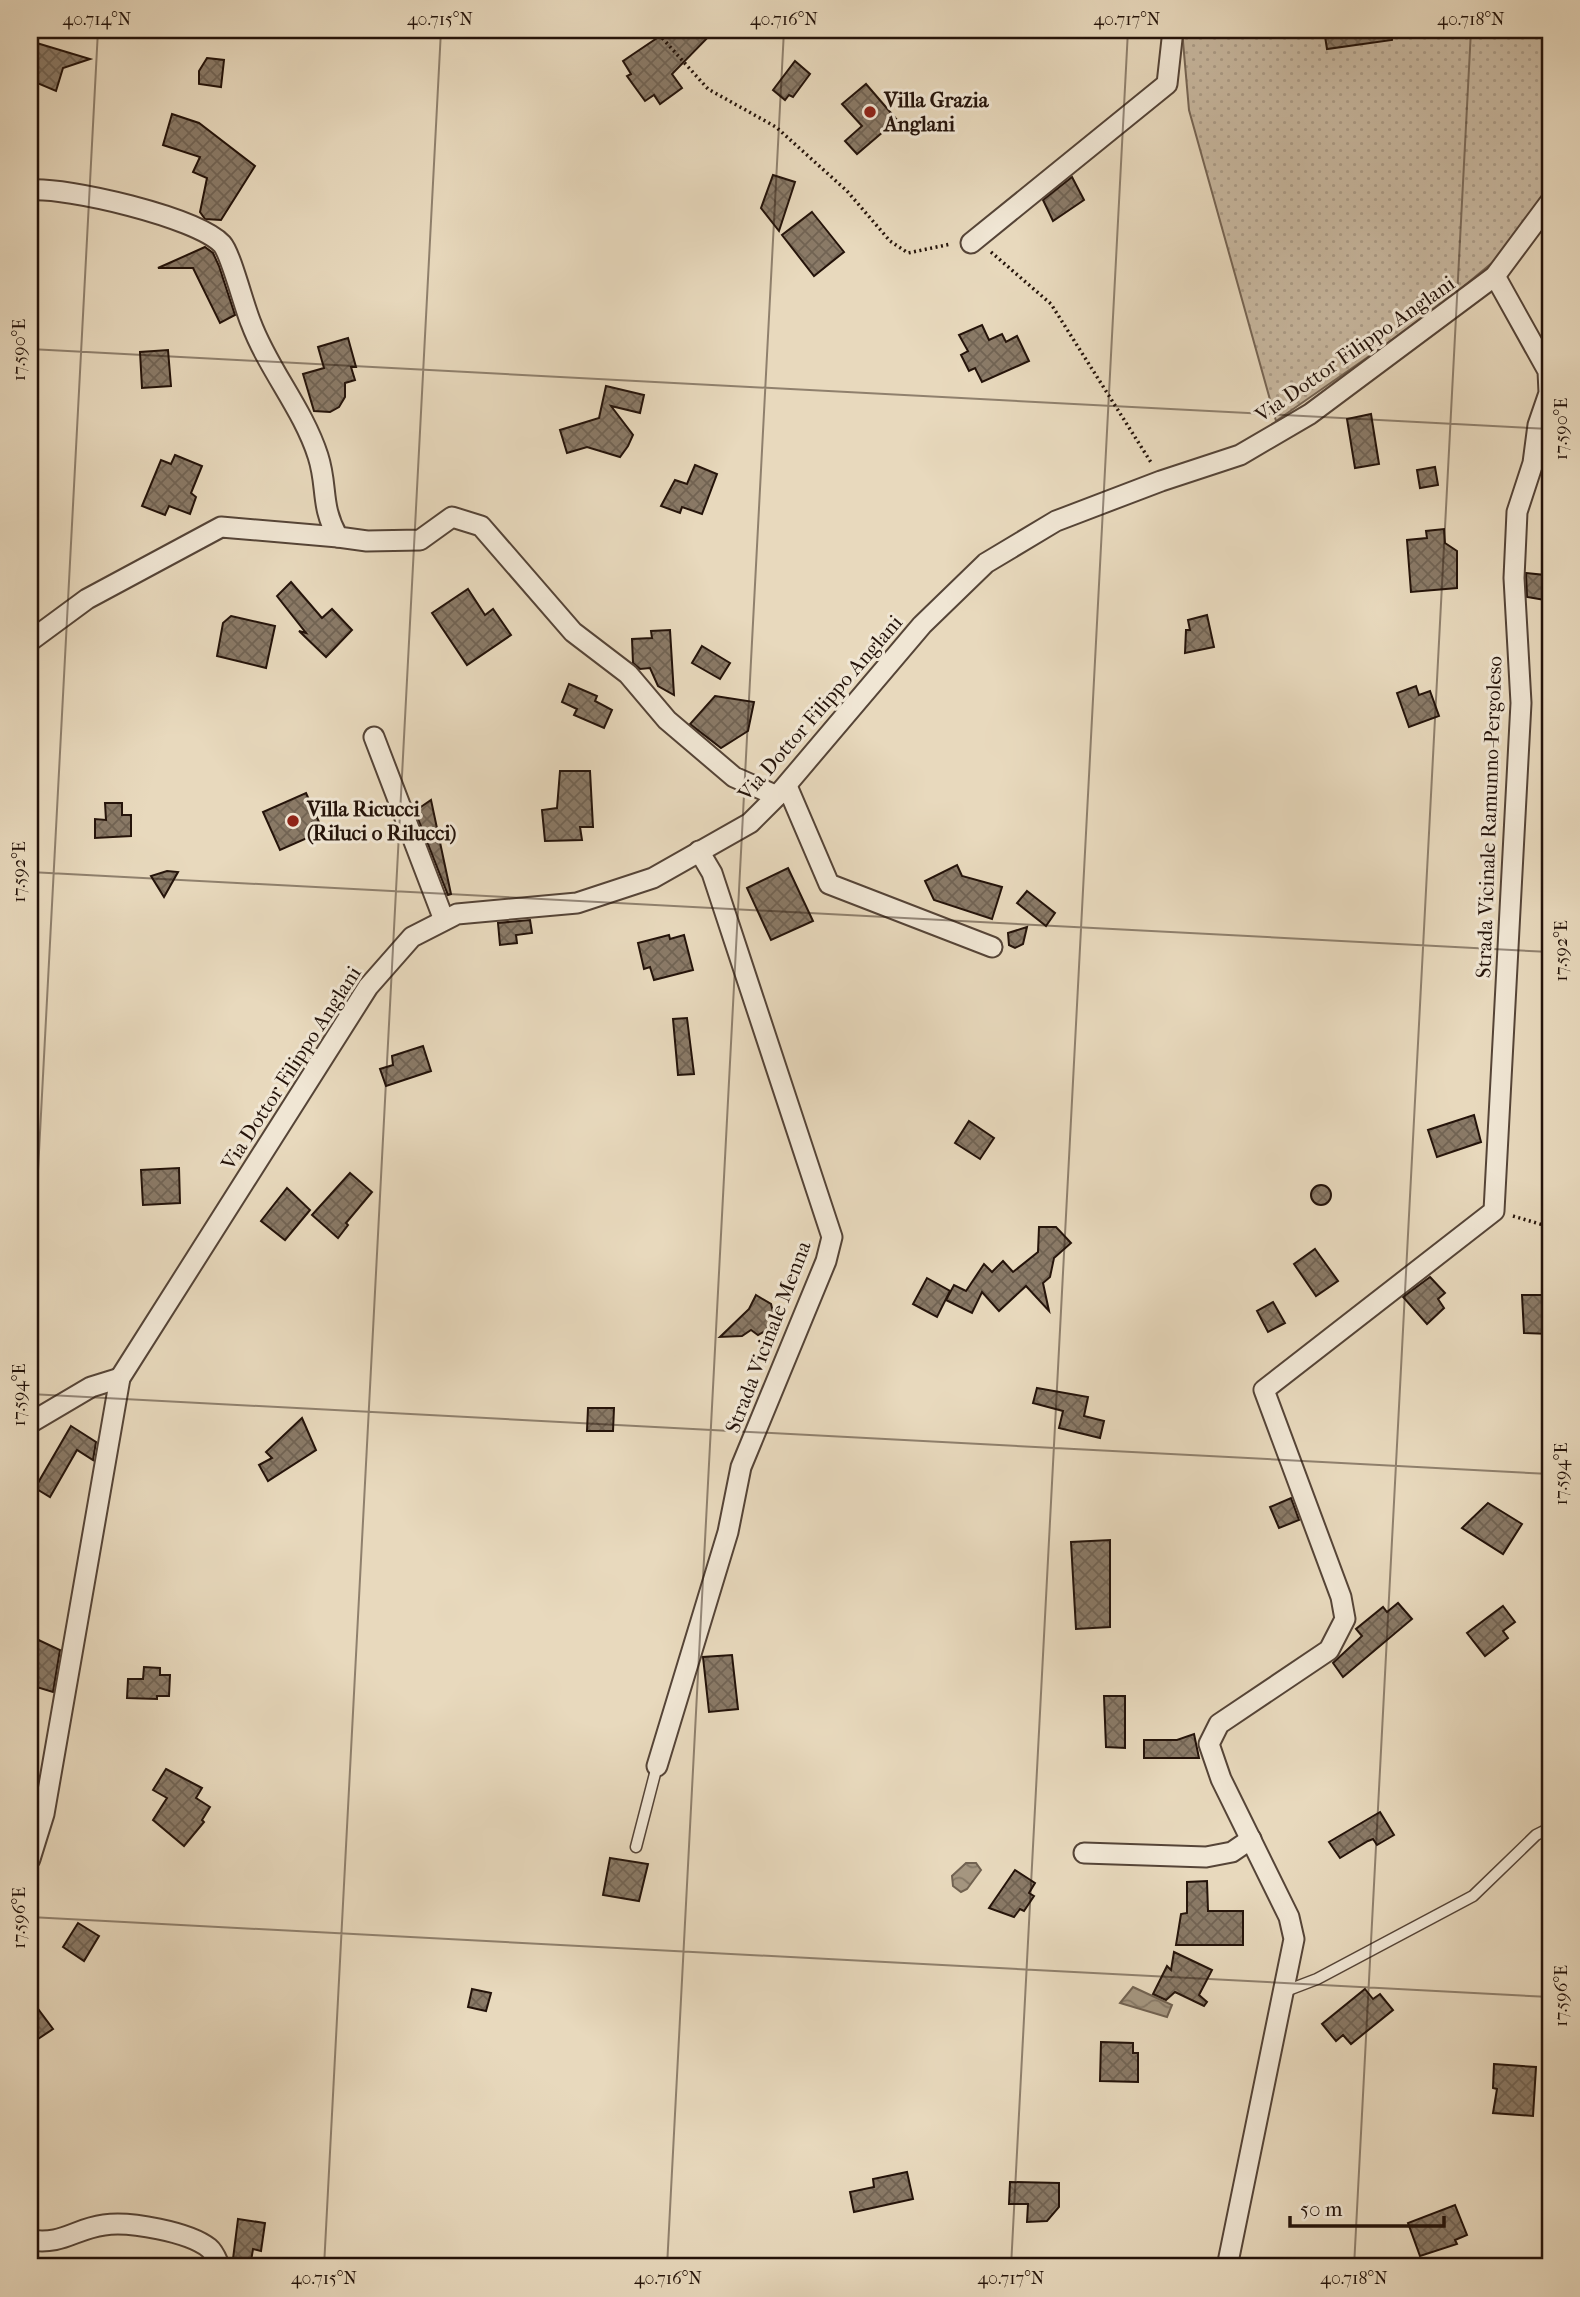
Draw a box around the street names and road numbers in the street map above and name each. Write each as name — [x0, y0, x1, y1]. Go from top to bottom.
street label: Via Dottor Filippo Anglani — [1250, 271, 1459, 428]
street label: Via Dottor Filippo Anglani — [732, 610, 907, 806]
street label: Strada Vicinale Ramunno-Pergoleso — [1471, 655, 1507, 979]
street label: Via Dottor Filippo Anglani — [216, 962, 366, 1175]
street label: Strada Vicinale Menna — [720, 1237, 816, 1436]

